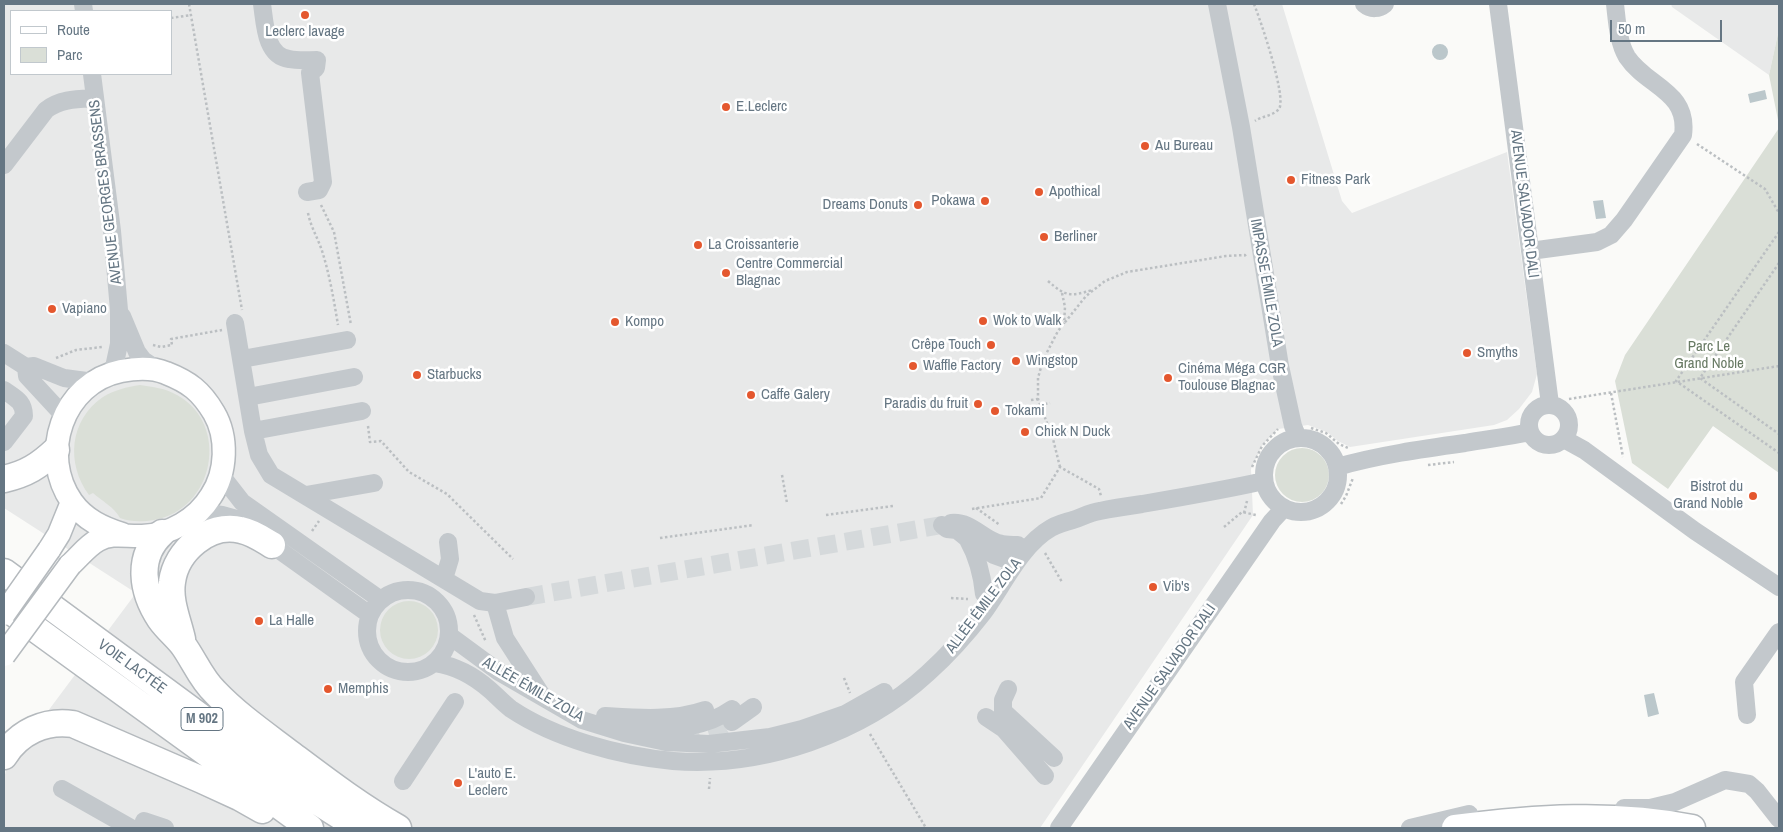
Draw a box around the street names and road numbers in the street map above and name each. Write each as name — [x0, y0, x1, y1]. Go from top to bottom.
street label: AVENUE GEORGES BRASSENS — [86, 99, 126, 285]
street label: AVENUE SALVADOR DALI — [1506, 129, 1542, 279]
street label: IMPASSE ÉMILE ZOLA — [1246, 218, 1286, 348]
street label: ALLÉE ÉMILE ZOLA — [942, 555, 1026, 657]
street label: AVENUE SALVADOR DALI — [1120, 601, 1220, 733]
street label: VOIE LACTÉE — [94, 636, 170, 698]
street label: ALLÉE ÉMILE ZOLA — [479, 654, 587, 726]
road number: M 902 — [181, 708, 223, 731]

